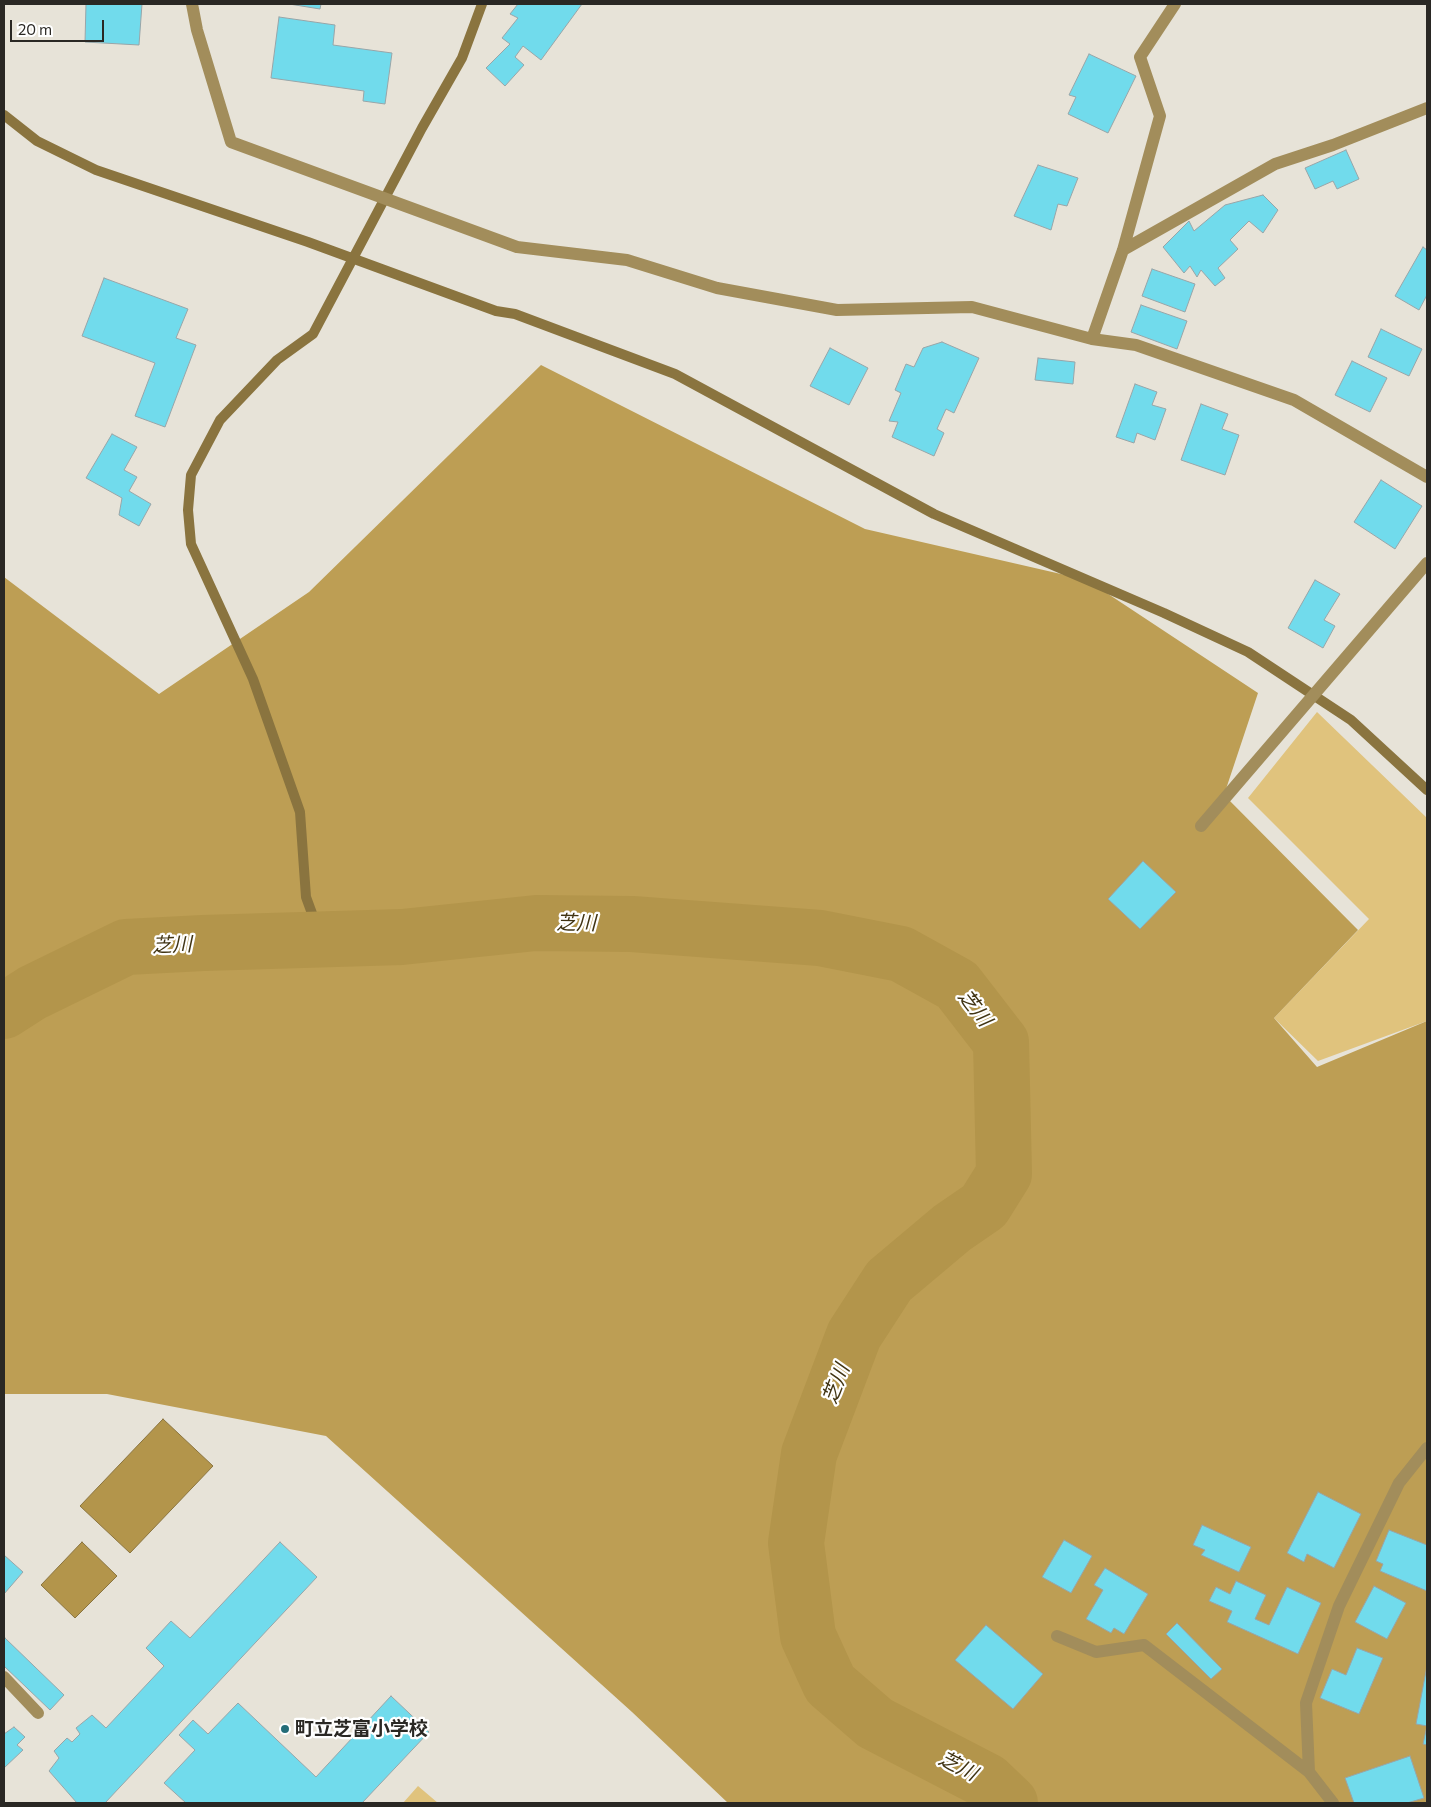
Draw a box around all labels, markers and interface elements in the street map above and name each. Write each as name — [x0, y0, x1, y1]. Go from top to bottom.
scale bar — [12, 10, 106, 42]
text: 20 m — [18, 20, 52, 38]
water label: 芝川 — [556, 911, 596, 935]
water label: 芝川 — [152, 932, 192, 958]
water label: 芝川 — [953, 985, 997, 1031]
water label: 芝川 — [818, 1361, 854, 1407]
place label: 町立芝富小学校 — [295, 1718, 428, 1740]
marker: 町立芝富小学校 — [279, 1723, 291, 1735]
water label: 芝川 — [935, 1746, 981, 1786]

